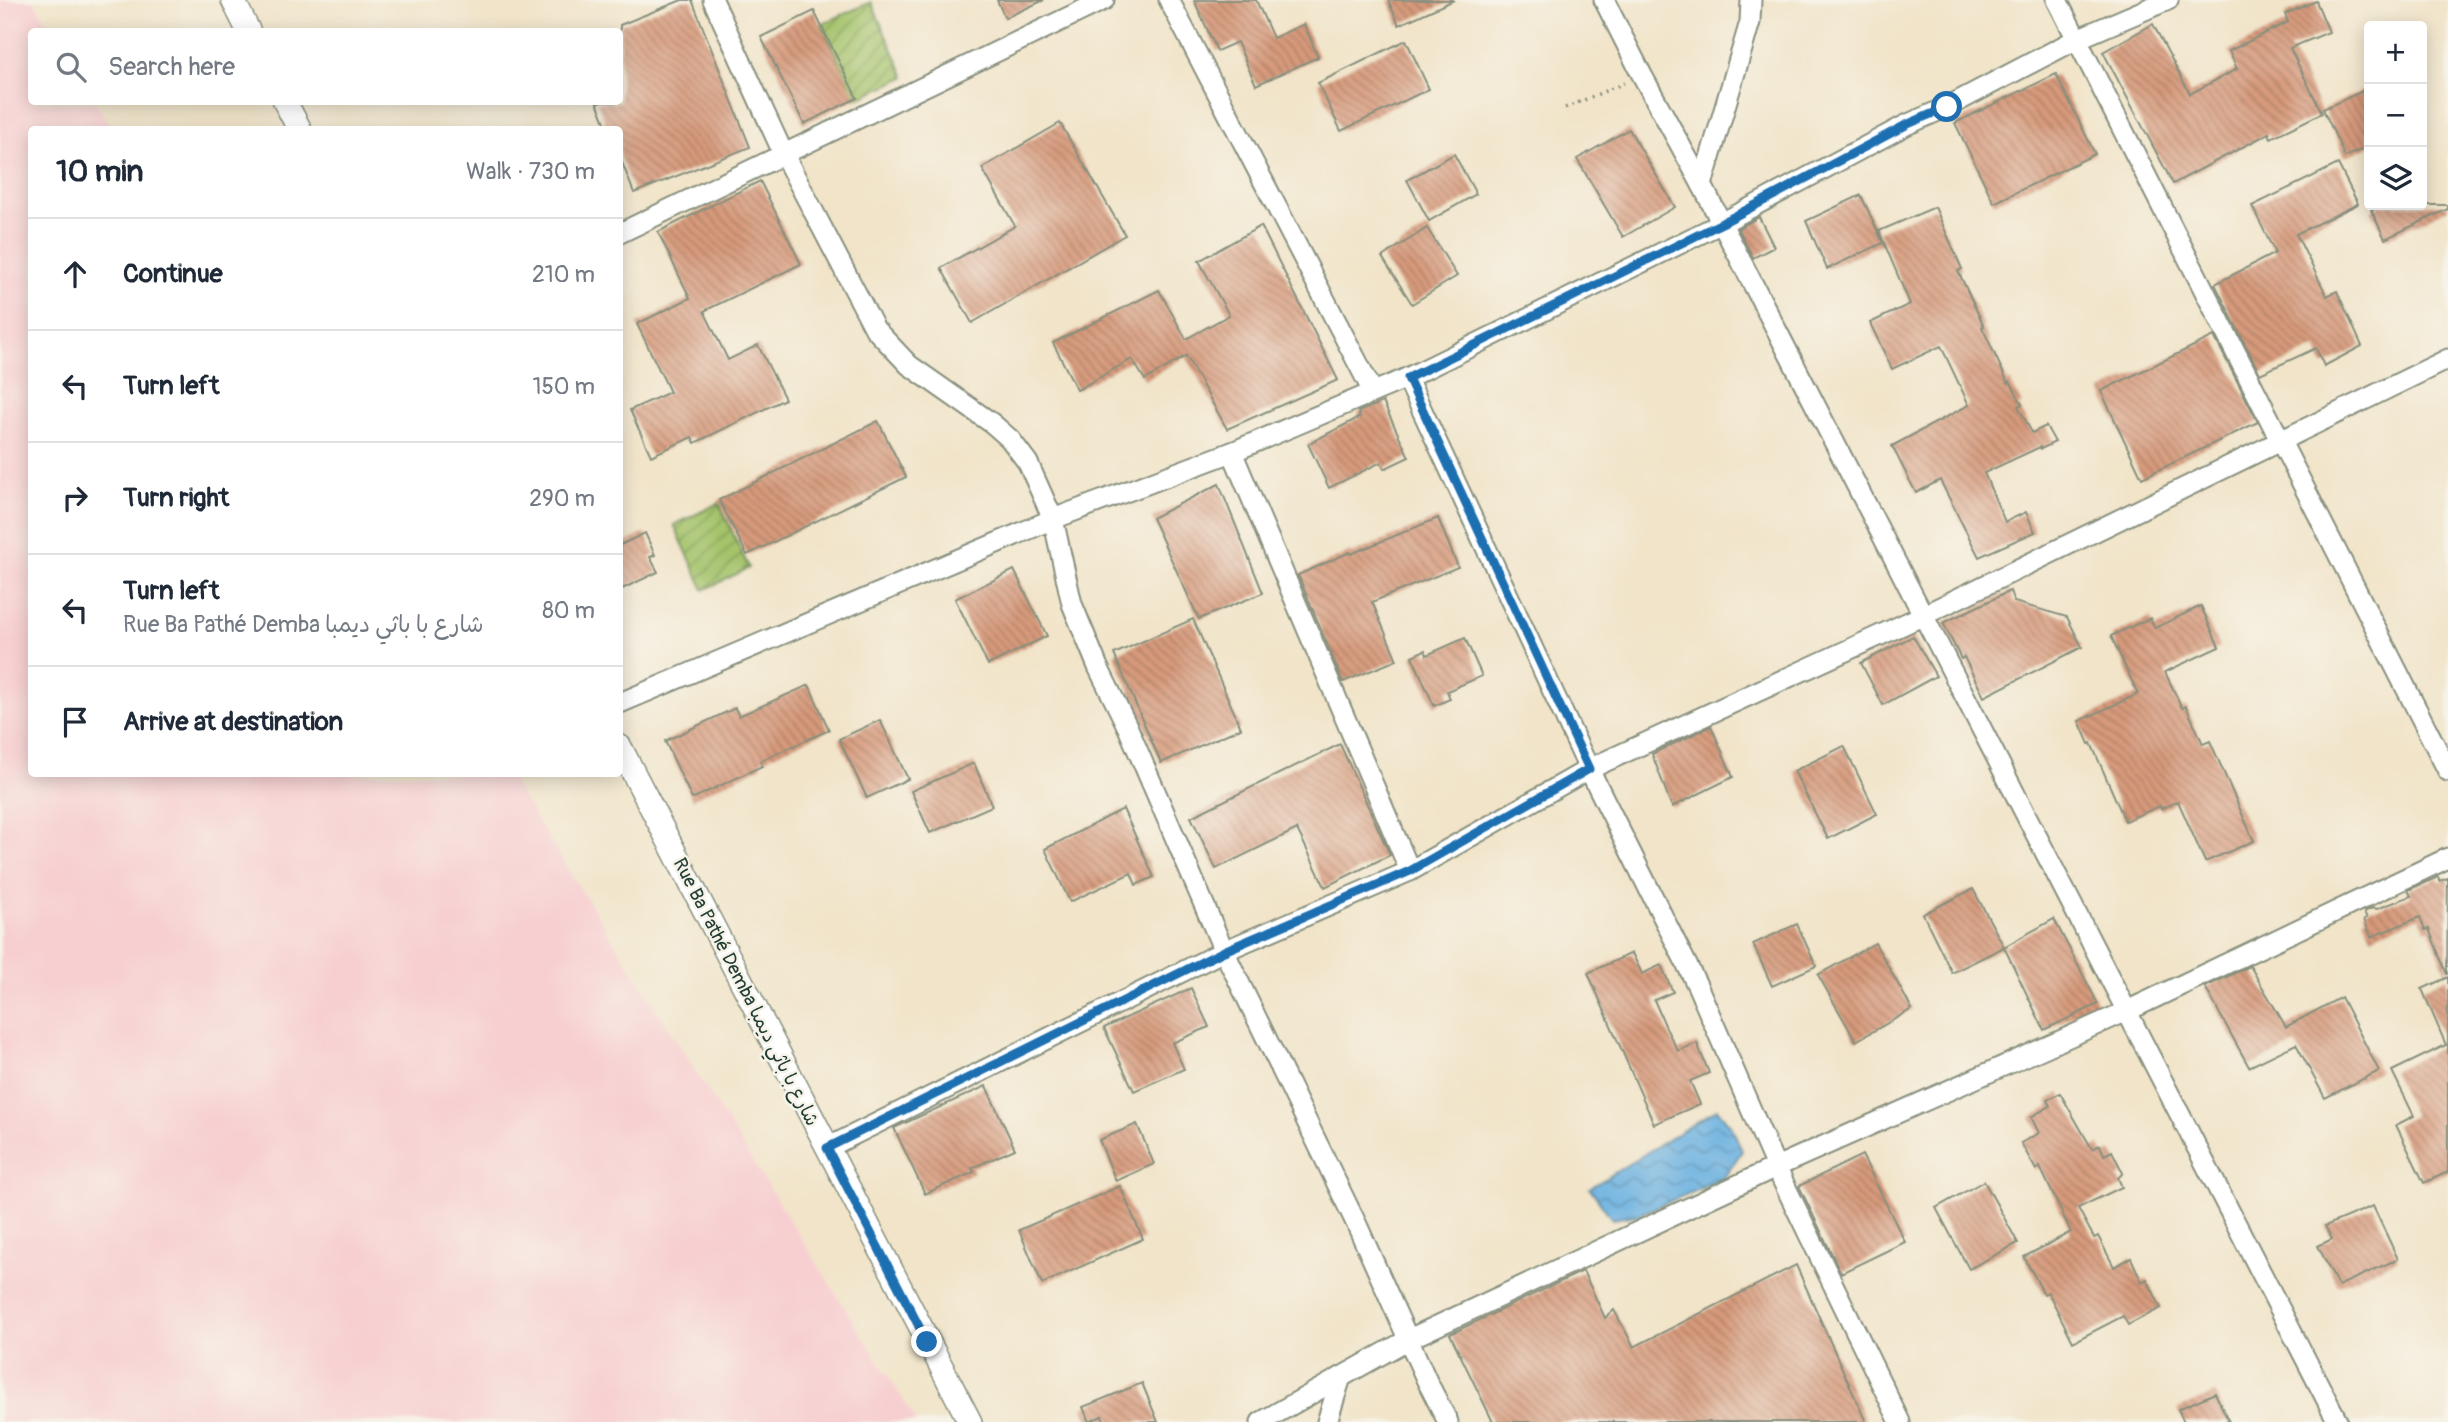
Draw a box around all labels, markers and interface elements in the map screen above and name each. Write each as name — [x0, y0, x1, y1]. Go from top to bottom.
map controls — [2364, 21, 2427, 210]
button: + — [2364, 21, 2427, 84]
search box — [28, 28, 623, 105]
icon: search — [52, 48, 90, 86]
text: Search here — [108, 51, 235, 83]
button: − — [2364, 84, 2427, 147]
route start — [1931, 91, 1962, 122]
button: layers — [2364, 147, 2427, 210]
text: 10 min — [56, 153, 143, 190]
text: Walk · 730 m — [466, 157, 595, 186]
icon: ahead — [56, 255, 94, 293]
text: Continue — [123, 258, 223, 290]
text: 210 m — [532, 260, 595, 289]
icon: left — [56, 367, 94, 405]
text: Turn left — [123, 370, 219, 402]
text: 150 m — [532, 372, 595, 401]
icon: right — [56, 479, 94, 517]
text: Turn right — [123, 482, 229, 514]
text: 290 m — [529, 484, 595, 513]
text: Turn left — [123, 575, 219, 607]
icon: left — [56, 591, 94, 629]
text: 80 m — [542, 596, 595, 625]
text: Rue Ba Pathé Demba شارع با باثي ديمبا — [123, 610, 483, 639]
icon: arrive — [56, 703, 94, 741]
text: Arrive at destination — [123, 706, 343, 738]
street label: Rue Ba Pathé Demba شارع با باثي ديمبا — [664, 854, 824, 1132]
route end — [911, 1326, 942, 1357]

